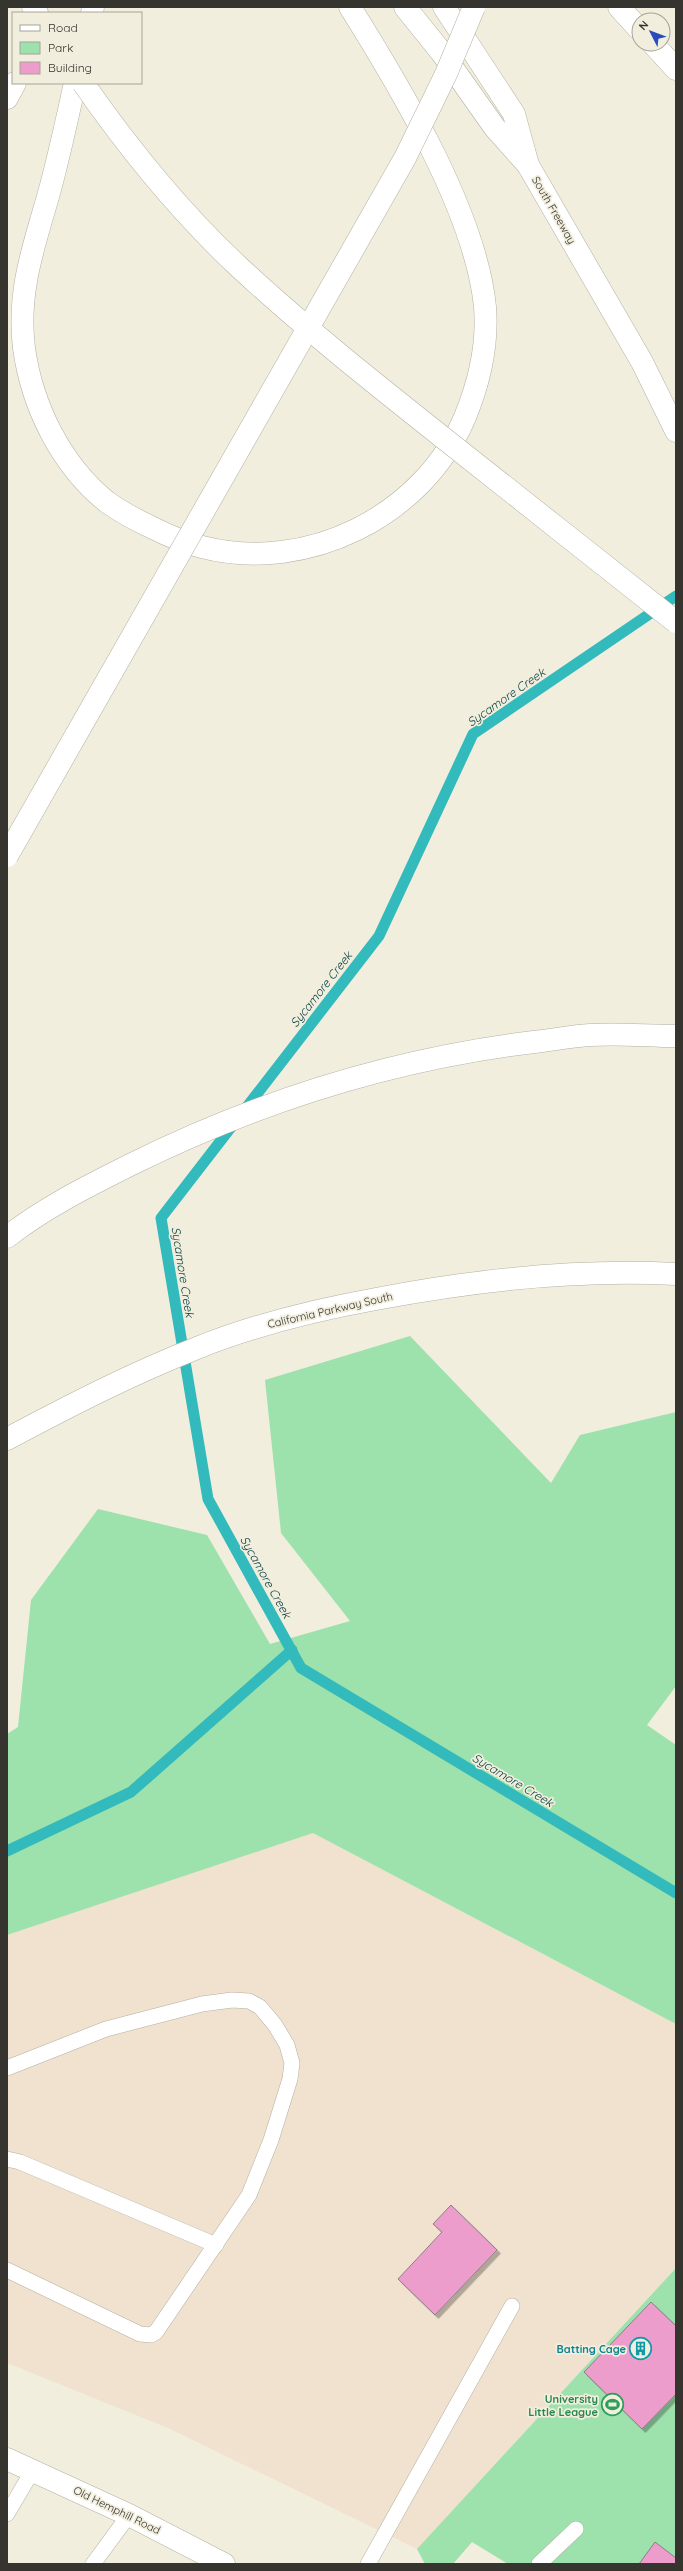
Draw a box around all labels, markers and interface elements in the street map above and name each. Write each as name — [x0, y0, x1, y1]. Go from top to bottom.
legend — [12, 12, 142, 84]
north arrow — [631, 12, 671, 52]
text: N — [636, 18, 651, 33]
text: Road — [48, 20, 78, 35]
text: Park — [48, 40, 73, 55]
text: Building — [48, 60, 92, 75]
street label: South Freeway — [529, 174, 579, 246]
water label: Sycamore Creek — [464, 664, 549, 729]
water label: Sycamore Creek — [287, 947, 356, 1030]
water label: Sycamore Creek — [168, 1226, 198, 1320]
street label: California Parkway South — [266, 1289, 394, 1331]
water label: Sycamore Creek — [237, 1533, 296, 1622]
water label: Sycamore Creek — [470, 1750, 558, 1811]
building icon: Batting Cage — [628, 2336, 654, 2362]
place label: Batting Cage — [557, 2342, 626, 2356]
place label: University Little League — [528, 2392, 598, 2419]
sports icon: University Little League — [600, 2392, 626, 2418]
street label: Old Hemphill Road — [71, 2483, 163, 2537]

